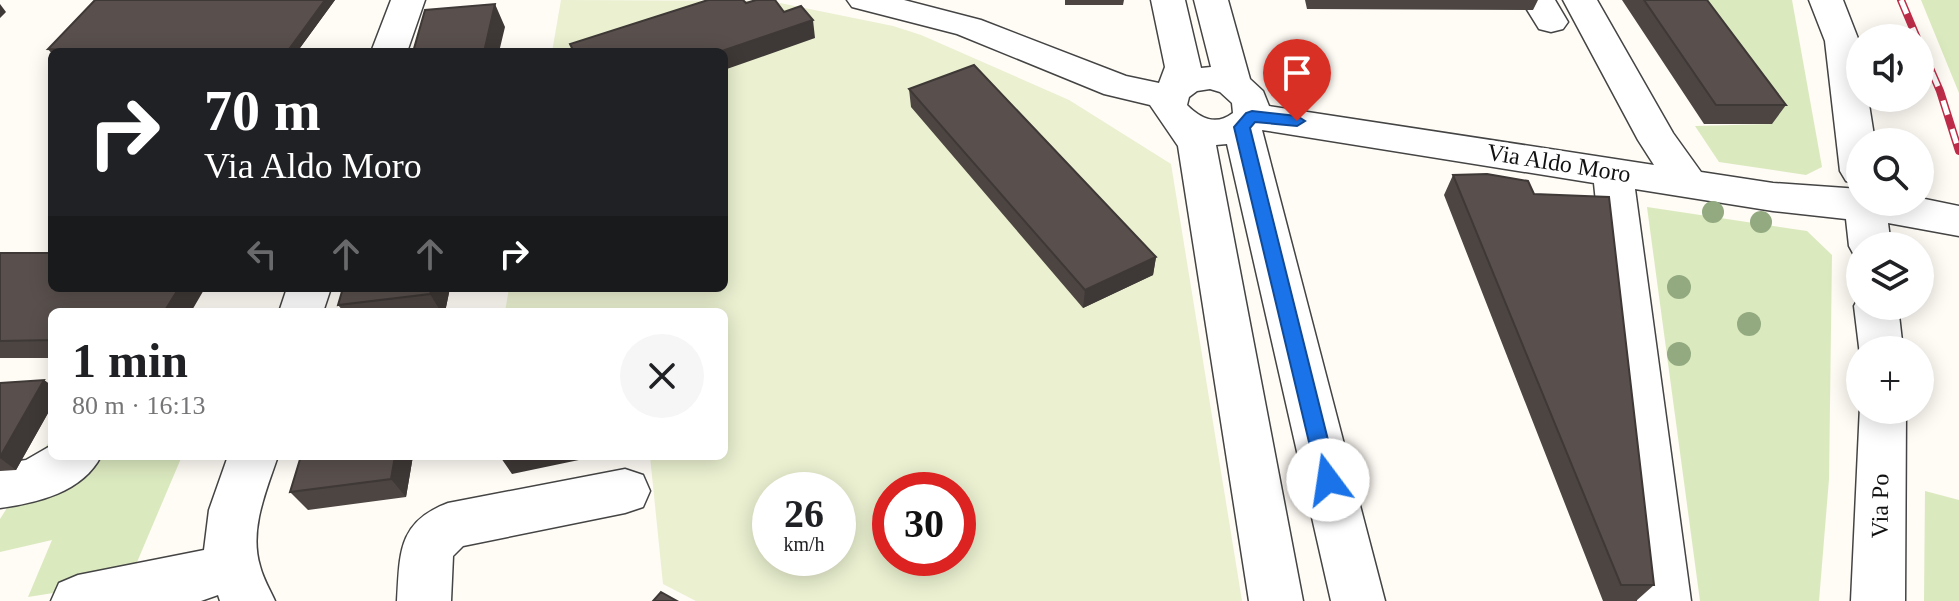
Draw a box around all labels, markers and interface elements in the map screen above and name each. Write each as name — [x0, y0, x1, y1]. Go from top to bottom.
map controls — [1846, 24, 1934, 424]
button: sound — [1846, 24, 1934, 112]
pin — [1263, 39, 1331, 121]
icon: arrive — [1275, 51, 1319, 95]
icon: right — [72, 80, 176, 184]
text: 70 m — [204, 80, 321, 142]
button: search — [1846, 128, 1934, 216]
street label: Via Aldo Moro — [1485, 139, 1633, 187]
text: Via Aldo Moro — [204, 146, 422, 186]
icon: left — [240, 232, 284, 276]
icon: ahead — [324, 232, 368, 276]
icon: ahead — [408, 232, 452, 276]
icon: right — [492, 232, 536, 276]
button: layers — [1846, 232, 1934, 320]
text: 1 min — [72, 334, 188, 387]
button: close — [620, 334, 704, 418]
button: + — [1846, 336, 1934, 424]
text: 80 m · 16:13 — [72, 391, 206, 420]
position arrow — [1286, 438, 1370, 522]
speed limit sign: 30 — [872, 472, 976, 576]
street label: Via Po — [1866, 473, 1894, 539]
text: 26 — [784, 491, 824, 536]
text: km/h — [783, 533, 825, 555]

